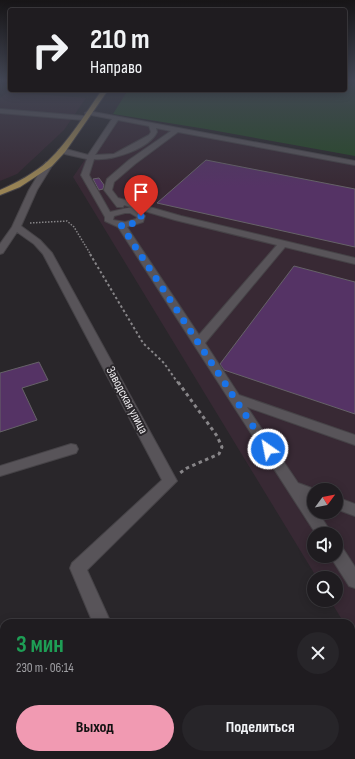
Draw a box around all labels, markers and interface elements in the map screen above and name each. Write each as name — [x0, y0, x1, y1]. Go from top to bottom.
text: 210 m — [90, 23, 150, 56]
icon: right — [24, 24, 76, 76]
text: Направо — [90, 57, 142, 78]
pin — [124, 175, 158, 216]
icon: arrive — [130, 181, 152, 203]
street label: Заводская улица — [103, 364, 151, 436]
position arrow — [247, 428, 289, 470]
north arrow — [307, 483, 343, 519]
map controls — [307, 483, 343, 607]
button: sound — [307, 527, 343, 563]
button: search — [307, 571, 343, 607]
text: 3 мин — [16, 630, 64, 659]
button: close — [297, 632, 339, 674]
text: 230 m · 06:14 — [16, 660, 74, 676]
button: Выход — [16, 705, 174, 751]
button: Поделиться — [182, 705, 339, 751]

